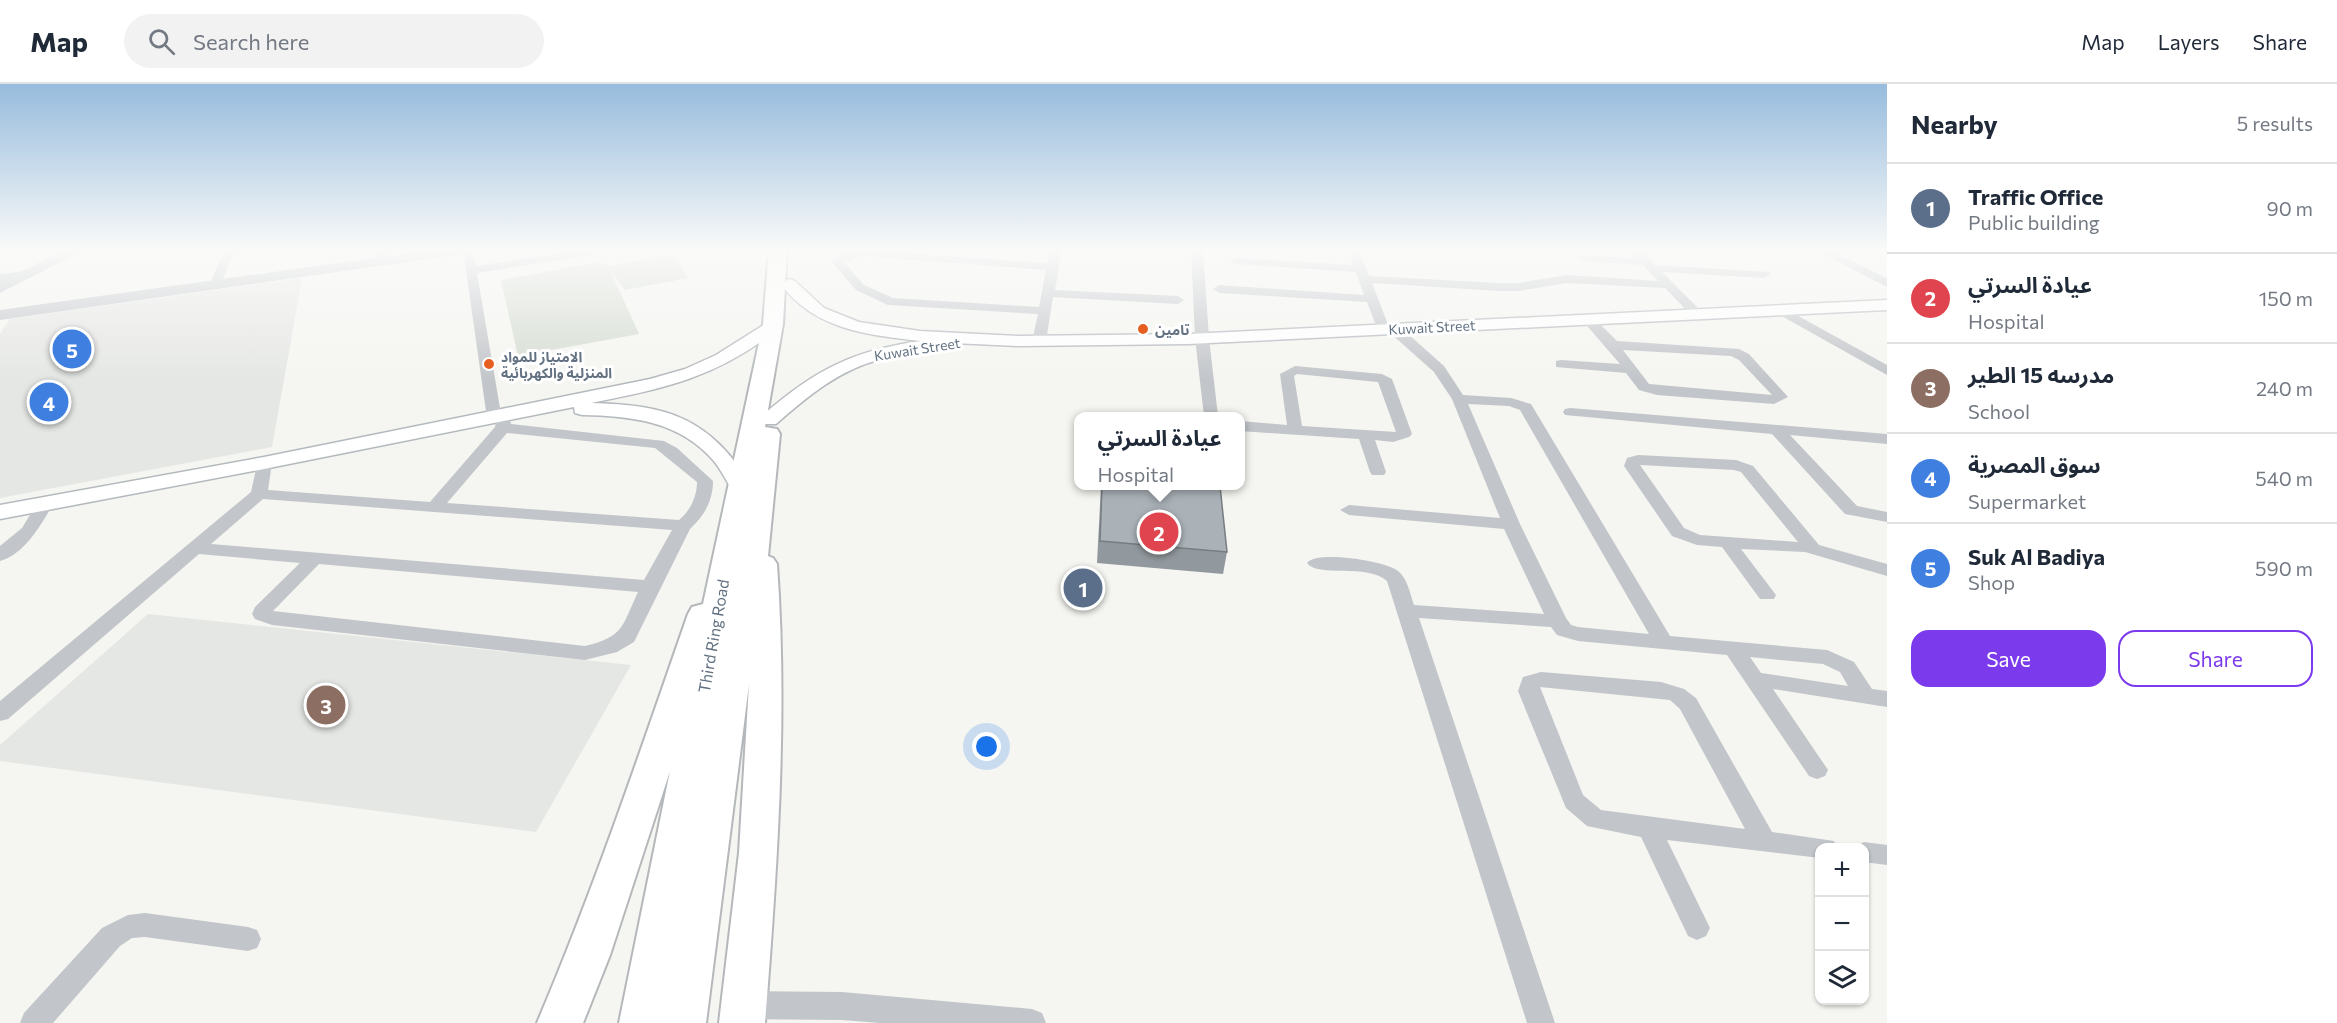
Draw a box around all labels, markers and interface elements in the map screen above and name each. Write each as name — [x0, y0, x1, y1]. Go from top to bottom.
search box — [124, 14, 544, 68]
text: Map — [30, 24, 88, 58]
icon: search — [145, 25, 178, 58]
text: Search here — [193, 28, 309, 55]
text: Map — [2081, 29, 2125, 54]
text: Layers — [2158, 29, 2220, 54]
text: Share — [2253, 29, 2307, 54]
text: Nearby — [1911, 108, 1998, 139]
text: 5 results — [2237, 111, 2313, 135]
text: Traffic Office — [1968, 183, 2103, 210]
text: 1 — [1926, 196, 1935, 220]
text: 90 m — [2267, 196, 2313, 220]
text: Public building — [1968, 210, 2100, 234]
text: عيادة السرتي — [1968, 271, 2092, 298]
text: 2 — [1925, 286, 1936, 310]
text: 150 m — [2259, 286, 2313, 310]
text: Hospital — [1968, 309, 2045, 333]
street label: Kuwait Street — [1388, 316, 1476, 338]
place label: تامين — [1155, 321, 1190, 338]
marker: تامين — [1136, 322, 1150, 336]
pin: 5 — [52, 326, 92, 372]
street label: Kuwait Street — [873, 334, 962, 364]
place label: الامتياز للمواد المنزلية والكهربائية — [501, 348, 612, 382]
marker: الامتياز للمواد المنزلية والكهربائية — [482, 357, 496, 371]
text: مدرسه 15 الطير — [1968, 361, 2114, 388]
text: 3 — [1925, 376, 1936, 400]
text: 240 m — [2256, 376, 2313, 400]
pin: 4 — [29, 380, 68, 424]
text: School — [1968, 399, 2030, 423]
popup — [1074, 412, 1245, 490]
text: عيادة السرتي — [1098, 424, 1221, 451]
text: سوق المصرية — [1968, 451, 2101, 478]
text: Hospital — [1098, 462, 1174, 486]
text: 4 — [1924, 466, 1937, 490]
text: 540 m — [2255, 466, 2313, 490]
text: Supermarket — [1968, 489, 2086, 513]
pin: 2 — [1140, 510, 1178, 554]
text: Suk Al Badiya — [1968, 543, 2105, 570]
text: 5 — [1925, 556, 1936, 580]
text: 590 m — [2255, 556, 2313, 580]
pin: 1 — [1064, 566, 1102, 610]
text: Shop — [1968, 570, 2015, 594]
street label: Third Ring Road — [694, 578, 732, 694]
button: Save — [1911, 630, 2106, 687]
button: Share — [2118, 630, 2313, 687]
pin: 3 — [306, 682, 346, 728]
your location — [972, 732, 1001, 761]
map controls — [1815, 843, 1869, 1005]
button: + — [1815, 843, 1869, 897]
button: − — [1815, 897, 1869, 951]
button: layers — [1815, 951, 1869, 1005]

